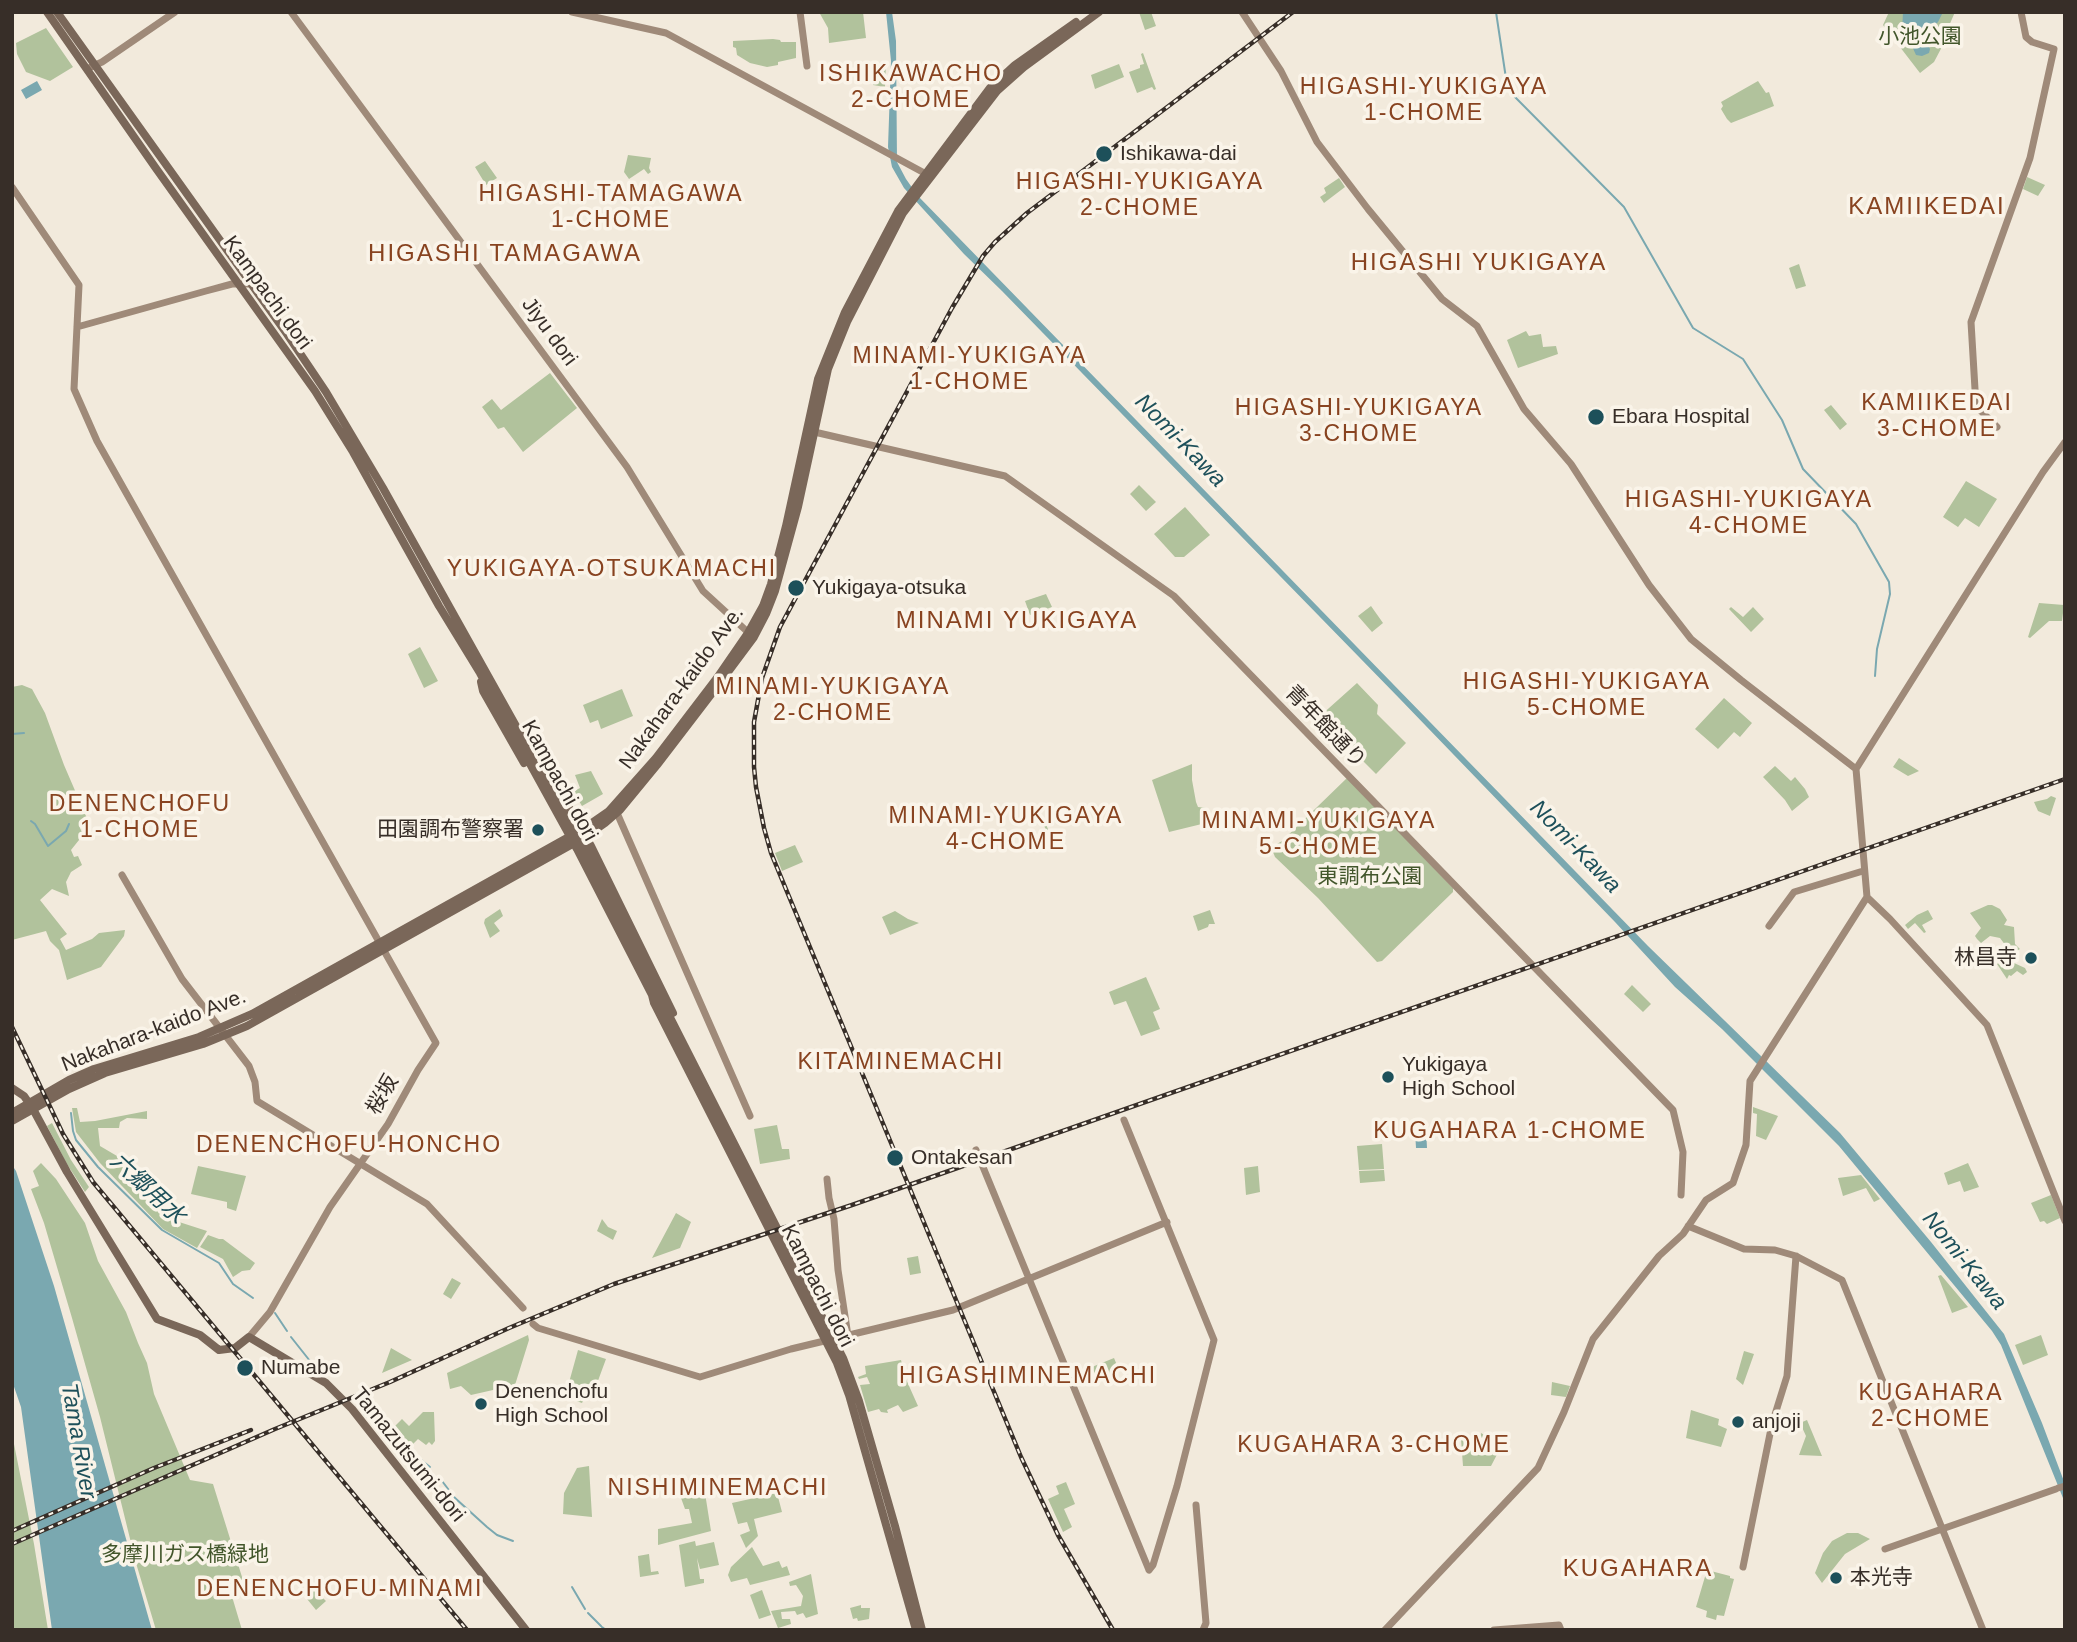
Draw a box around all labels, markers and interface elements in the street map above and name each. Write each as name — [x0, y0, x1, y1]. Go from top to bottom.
park label: 小池公園 — [1878, 24, 1962, 50]
district label: ISHIKAWACHO 2-CHOME — [820, 61, 1002, 115]
district label: HIGASHI-YUKIGAYA 1-CHOME — [1302, 74, 1546, 128]
place label: Ishikawa-dai — [1120, 141, 1237, 167]
marker: Ishikawa-dai — [1094, 144, 1114, 164]
district label: HIGASHI-YUKIGAYA 2-CHOME — [1018, 169, 1262, 223]
district label: HIGASHI-TAMAGAWA 1-CHOME — [481, 181, 741, 235]
district label: KAMIIKEDAI — [1850, 193, 2004, 221]
street label: Kampachi dori — [217, 231, 317, 355]
district label: HIGASHI TAMAGAWA — [370, 240, 640, 268]
district label: HIGASHI YUKIGAYA — [1353, 249, 1605, 277]
street label: Jiyu dori — [516, 293, 582, 371]
district label: MINAMI-YUKIGAYA 1-CHOME — [854, 343, 1086, 397]
water label: Nomi-Kawa — [1129, 389, 1231, 493]
district label: KAMIIKEDAI 3-CHOME — [1862, 390, 2012, 444]
district label: HIGASHI-YUKIGAYA 3-CHOME — [1237, 395, 1481, 449]
place label: Ebara Hospital — [1612, 404, 1750, 430]
marker: Ebara Hospital — [1586, 407, 1606, 427]
district label: HIGASHI-YUKIGAYA 4-CHOME — [1627, 487, 1871, 541]
district label: YUKIGAYA-OTSUKAMACHI — [449, 556, 775, 584]
place label: Yukigaya-otsuka — [812, 575, 966, 601]
marker: Yukigaya-otsuka — [786, 578, 806, 598]
street label: Nakahara-kaido Ave. — [614, 601, 750, 775]
district label: MINAMI YUKIGAYA — [898, 607, 1136, 635]
district label: HIGASHI-YUKIGAYA 5-CHOME — [1465, 669, 1709, 723]
district label: MINAMI-YUKIGAYA 2-CHOME — [717, 674, 949, 728]
street label: 青年館通り — [1279, 680, 1371, 774]
street label: Kampachi dori — [515, 716, 603, 846]
district label: DENENCHOFU 1-CHOME — [50, 791, 230, 845]
water label: Nomi-Kawa — [1524, 795, 1626, 899]
district label: MINAMI-YUKIGAYA 4-CHOME — [890, 803, 1122, 857]
district label: MINAMI-YUKIGAYA 5-CHOME — [1203, 808, 1435, 862]
place label: 田園調布警察署 — [377, 817, 524, 843]
marker: 田園調布警察署 — [530, 822, 546, 838]
park label: 東調布公園 — [1318, 864, 1422, 890]
place label: 林昌寺 — [1954, 945, 2017, 971]
marker: 林昌寺 — [2023, 950, 2039, 966]
street label: Nakahara-kaido Ave. — [58, 984, 250, 1078]
district label: KITAMINEMACHI — [799, 1049, 1003, 1077]
place label: Yukigaya High School — [1402, 1052, 1515, 1102]
marker: Yukigaya High School — [1380, 1069, 1396, 1085]
street label: 桜坂 — [362, 1071, 404, 1119]
district label: KUGAHARA 1-CHOME — [1375, 1118, 1645, 1146]
district label: DENENCHOFU-HONCHO — [198, 1132, 500, 1160]
place label: Ontakesan — [911, 1145, 1013, 1171]
water label: 六郷用水 — [104, 1148, 190, 1230]
marker: Ontakesan — [885, 1148, 905, 1168]
water label: Nomi-Kawa — [1916, 1206, 2012, 1316]
street label: Kampachi dori — [775, 1220, 859, 1352]
place label: Numabe — [261, 1355, 340, 1381]
marker: Numabe — [235, 1358, 255, 1378]
district label: HIGASHIMINEMACHI — [901, 1363, 1155, 1391]
place label: Denenchofu High School — [495, 1379, 608, 1429]
district label: KUGAHARA 2-CHOME — [1859, 1380, 2003, 1434]
water label: Tama River — [54, 1381, 102, 1501]
street label: Tamazutsumi-dori — [346, 1383, 470, 1527]
marker: Denenchofu High School — [473, 1396, 489, 1412]
place label: anjoji — [1752, 1409, 1801, 1435]
marker: anjoji — [1730, 1414, 1746, 1430]
district label: KUGAHARA 3-CHOME — [1239, 1432, 1509, 1460]
district label: NISHIMINEMACHI — [609, 1475, 827, 1503]
park label: 多摩川ガス橋緑地 — [101, 1542, 269, 1568]
district label: KUGAHARA — [1564, 1555, 1712, 1583]
place label: 本光寺 — [1850, 1565, 1913, 1591]
marker: 本光寺 — [1828, 1570, 1844, 1586]
district label: DENENCHOFU-MINAMI — [199, 1576, 481, 1604]

